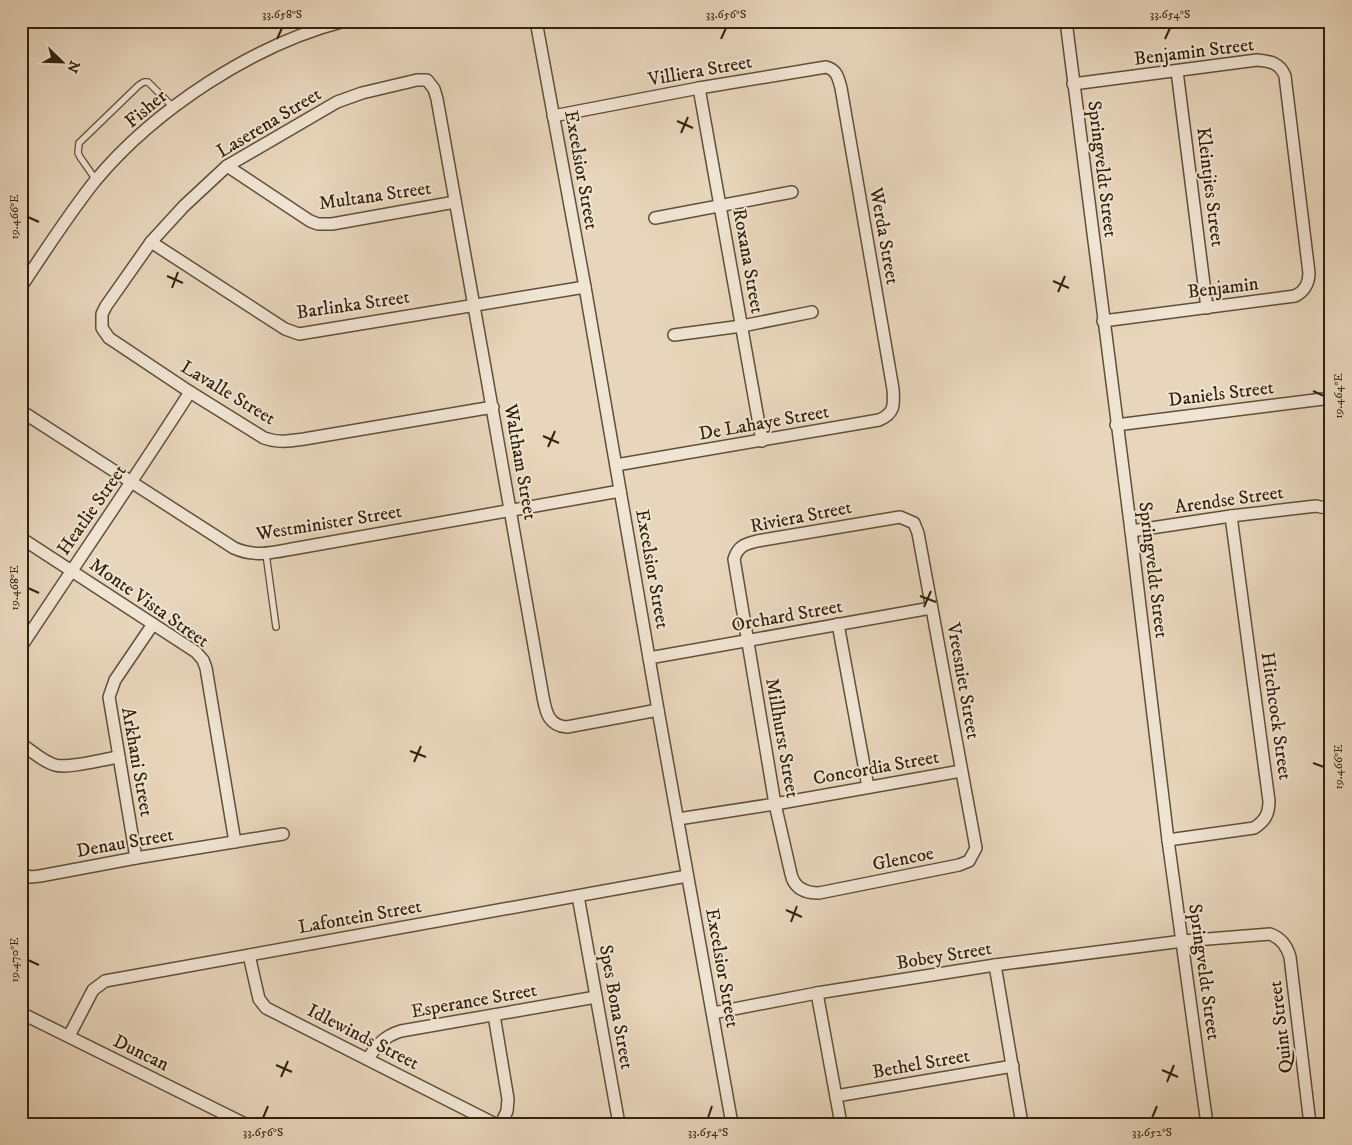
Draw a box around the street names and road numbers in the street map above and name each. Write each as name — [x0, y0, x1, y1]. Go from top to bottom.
street label: Benjamin Street — [1133, 33, 1255, 71]
street label: Villiera Street — [645, 51, 754, 92]
street label: Laserena Street — [213, 83, 325, 163]
street label: Fisher — [120, 85, 172, 133]
street label: Springveldt Street — [1082, 99, 1122, 239]
street label: Excelsior Street — [559, 108, 603, 232]
street label: Kleintjies Street — [1191, 126, 1229, 248]
street label: Multana Street — [317, 177, 433, 215]
street label: Werda Street — [864, 185, 904, 286]
street label: Roxana Street — [727, 207, 769, 315]
street label: Benjamin — [1186, 272, 1260, 304]
street label: Barlinka Street — [295, 286, 411, 324]
street label: Lavalle Street — [176, 356, 280, 430]
street label: Daniels Street — [1167, 376, 1275, 412]
street label: De Lahaye Street — [697, 400, 831, 446]
street label: Waltham Street — [498, 401, 542, 522]
street label: Heatlie Street — [52, 460, 132, 560]
street label: Arendse Street — [1173, 481, 1285, 519]
street label: Riviera Street — [748, 496, 854, 538]
street label: Westminister Street — [254, 500, 403, 546]
street label: Springveldt Street — [1133, 500, 1173, 640]
street label: Excelsior Street — [630, 507, 674, 631]
street label: Monte Vista Street — [85, 553, 213, 653]
street label: Orchard Street — [730, 595, 844, 637]
street label: Vreesniet Street — [941, 620, 985, 741]
street label: Hitchcock Street — [1256, 651, 1296, 781]
street label: Millhurst Street — [760, 676, 804, 800]
street label: Arkhani Street — [116, 706, 158, 818]
street label: Concordia Street — [811, 746, 941, 790]
street label: Denau Street — [75, 823, 175, 863]
street label: Glencoe — [870, 842, 936, 876]
street label: Lafontein Street — [297, 895, 423, 939]
street label: Springveldt Street — [1183, 902, 1225, 1042]
street label: Excelsior Street — [700, 906, 744, 1030]
street label: Bobey Street — [895, 937, 993, 975]
street label: Spes Bona Street — [594, 943, 638, 1071]
street label: Esperance Street — [409, 979, 539, 1023]
street label: Quint Street — [1264, 979, 1298, 1075]
street label: Idlewinds Street — [303, 999, 423, 1075]
street label: Duncan — [109, 1030, 173, 1076]
street label: Bethel Street — [871, 1044, 971, 1084]

